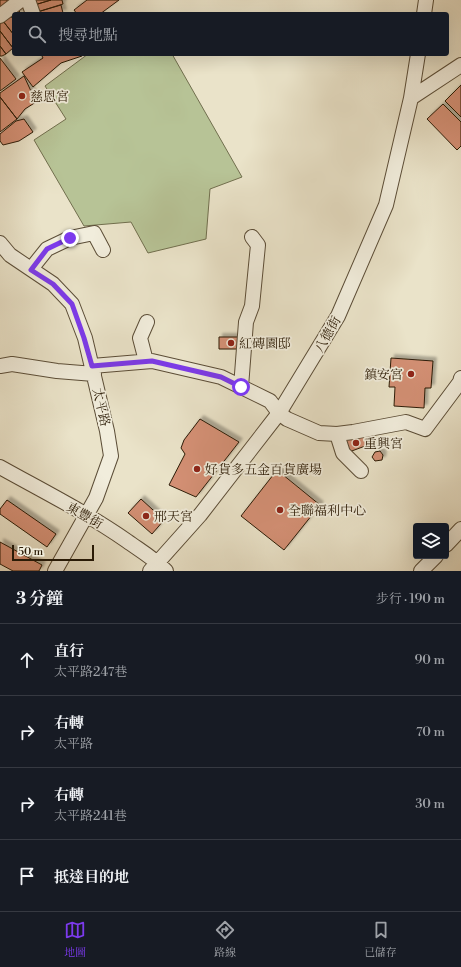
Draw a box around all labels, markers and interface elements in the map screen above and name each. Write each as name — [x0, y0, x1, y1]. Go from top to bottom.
search box — [12, 12, 449, 56]
icon: search — [26, 23, 48, 45]
text: 搜尋地點 — [58, 26, 118, 45]
place label: 慈恩宮 — [30, 89, 69, 105]
marker: 慈恩宮 — [17, 91, 27, 101]
route end — [61, 229, 79, 247]
street label: 八德街 — [311, 314, 345, 355]
place label: 紅磚園邸 — [239, 336, 291, 352]
marker: 紅磚園邸 — [226, 338, 236, 348]
place label: 鎮安宮 — [364, 367, 403, 383]
marker: 鎮安宮 — [406, 369, 416, 379]
route start — [232, 378, 250, 396]
street label: 太平路 — [89, 386, 113, 428]
place label: 重興宮 — [364, 436, 403, 452]
marker: 重興宮 — [351, 438, 361, 448]
place label: 好貨多五金百貨廣場 — [205, 462, 322, 478]
marker: 好貨多五金百貨廣場 — [192, 464, 202, 474]
street label: 東豐街 — [64, 499, 105, 533]
place label: 全聯福利中心 — [288, 503, 366, 519]
marker: 全聯福利中心 — [275, 505, 285, 515]
place label: 邢天宮 — [154, 509, 193, 525]
marker: 邢天宮 — [141, 511, 151, 521]
map controls — [413, 523, 449, 559]
button: layers — [413, 523, 449, 559]
scale bar — [12, 543, 94, 562]
text: 50 m — [18, 545, 43, 559]
text: 3 分鐘 — [16, 588, 63, 610]
text: 步行 · 190 m — [376, 591, 445, 607]
text: 直行 — [54, 642, 84, 661]
icon: ahead — [16, 649, 38, 671]
text: 90 m — [414, 652, 445, 668]
text: 太平路247巷 — [54, 664, 127, 680]
text: 右轉 — [54, 714, 84, 733]
icon: right — [16, 721, 38, 743]
text: 70 m — [416, 724, 445, 740]
text: 太平路 — [54, 736, 93, 752]
text: 右轉 — [54, 786, 84, 805]
icon: right — [16, 793, 38, 815]
text: 30 m — [415, 796, 445, 812]
text: 太平路241巷 — [54, 808, 127, 824]
icon: arrive — [16, 865, 38, 887]
text: 抵達目的地 — [54, 868, 129, 887]
tab: 地圖 — [64, 919, 86, 960]
tab: 路線 — [214, 919, 236, 960]
tab: 已儲存 — [364, 919, 397, 960]

